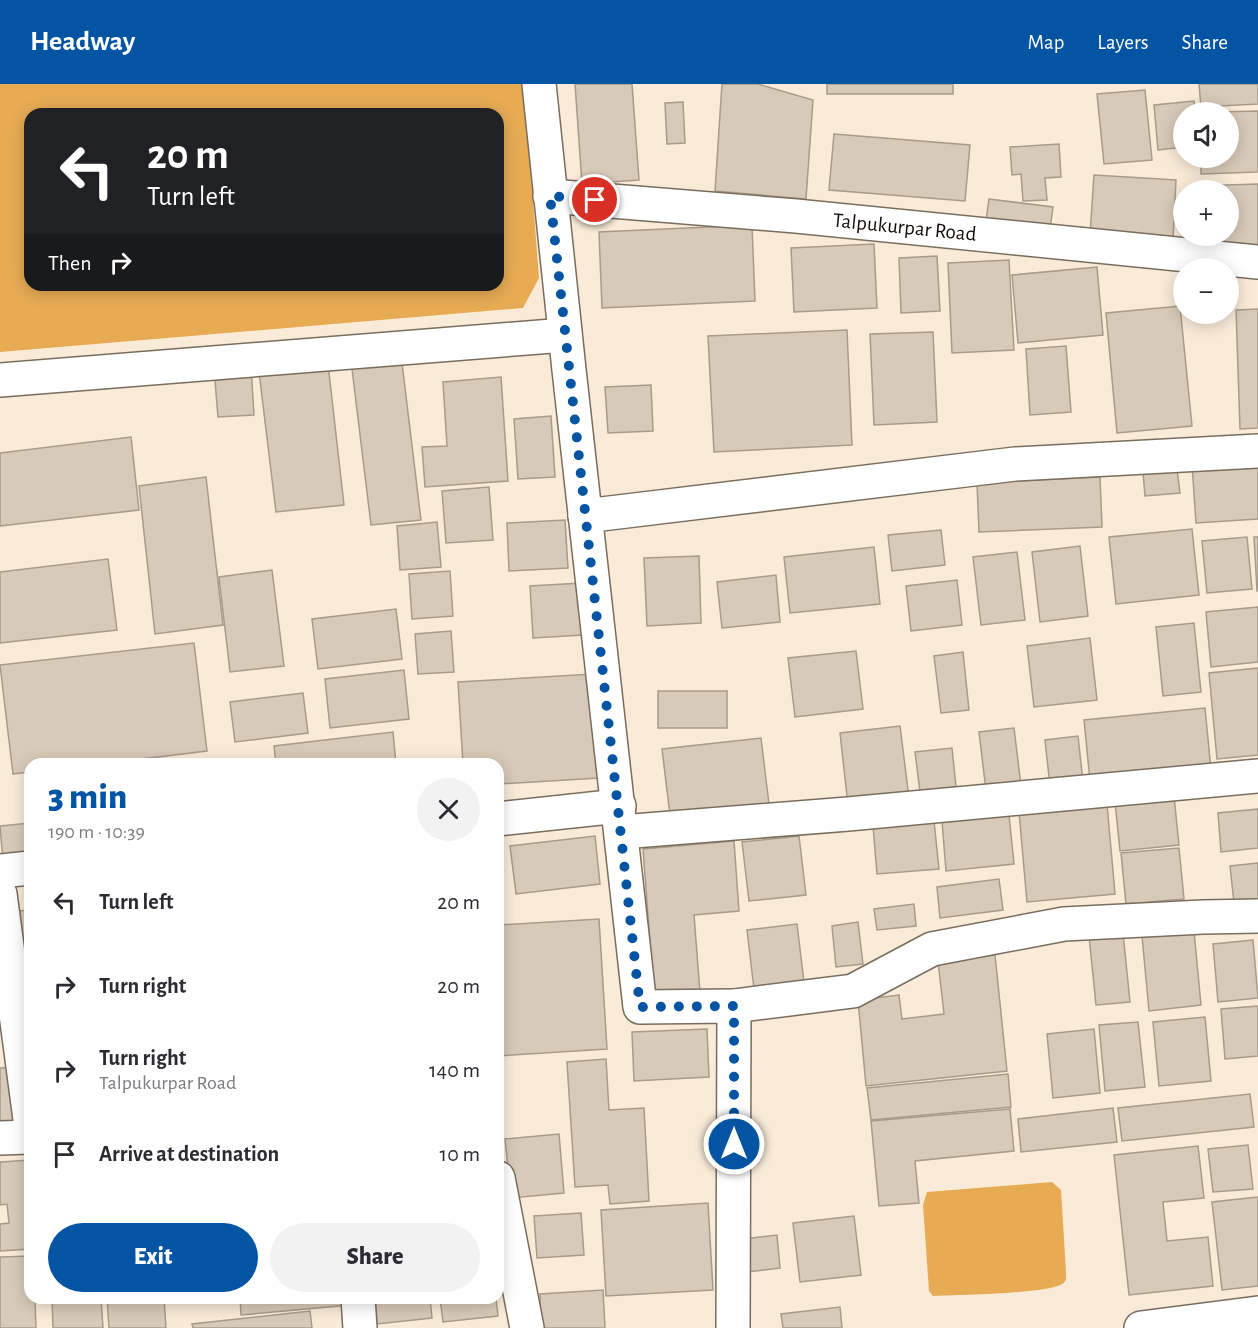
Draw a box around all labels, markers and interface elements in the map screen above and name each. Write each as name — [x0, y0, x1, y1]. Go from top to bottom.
text: Headway — [30, 28, 135, 56]
text: Map — [1028, 32, 1064, 53]
text: Layers — [1097, 32, 1148, 53]
text: Share — [1181, 32, 1228, 53]
map controls — [1173, 102, 1239, 324]
button: sound — [1173, 102, 1239, 168]
icon: left — [48, 132, 126, 210]
text: 20 m — [147, 134, 229, 176]
pin — [569, 174, 620, 225]
button: + — [1173, 180, 1239, 246]
text: Turn left — [147, 183, 235, 210]
icon: arrive — [578, 183, 611, 216]
street label: Talpukurpar Road — [832, 209, 978, 244]
icon: right — [104, 246, 137, 279]
text: Then — [48, 252, 92, 274]
button: − — [1173, 258, 1239, 324]
button: close — [417, 778, 480, 841]
text: 3 min — [48, 779, 127, 815]
text: 190 m · 10:39 — [48, 822, 145, 842]
icon: left — [48, 886, 81, 919]
text: Turn left — [99, 891, 173, 913]
text: 20 m — [437, 891, 480, 913]
icon: right — [48, 970, 81, 1003]
text: Turn right — [99, 975, 186, 997]
text: 20 m — [437, 975, 480, 997]
text: Turn right — [99, 1047, 186, 1069]
icon: right — [48, 1054, 81, 1087]
text: 140 m — [429, 1059, 480, 1081]
text: Talpukurpar Road — [99, 1073, 236, 1093]
position arrow — [702, 1112, 766, 1176]
icon: arrive — [48, 1138, 81, 1171]
text: Arrive at destination — [99, 1143, 279, 1165]
text: 10 m — [440, 1143, 480, 1165]
button: Exit — [48, 1223, 258, 1292]
button: Share — [270, 1223, 480, 1292]

